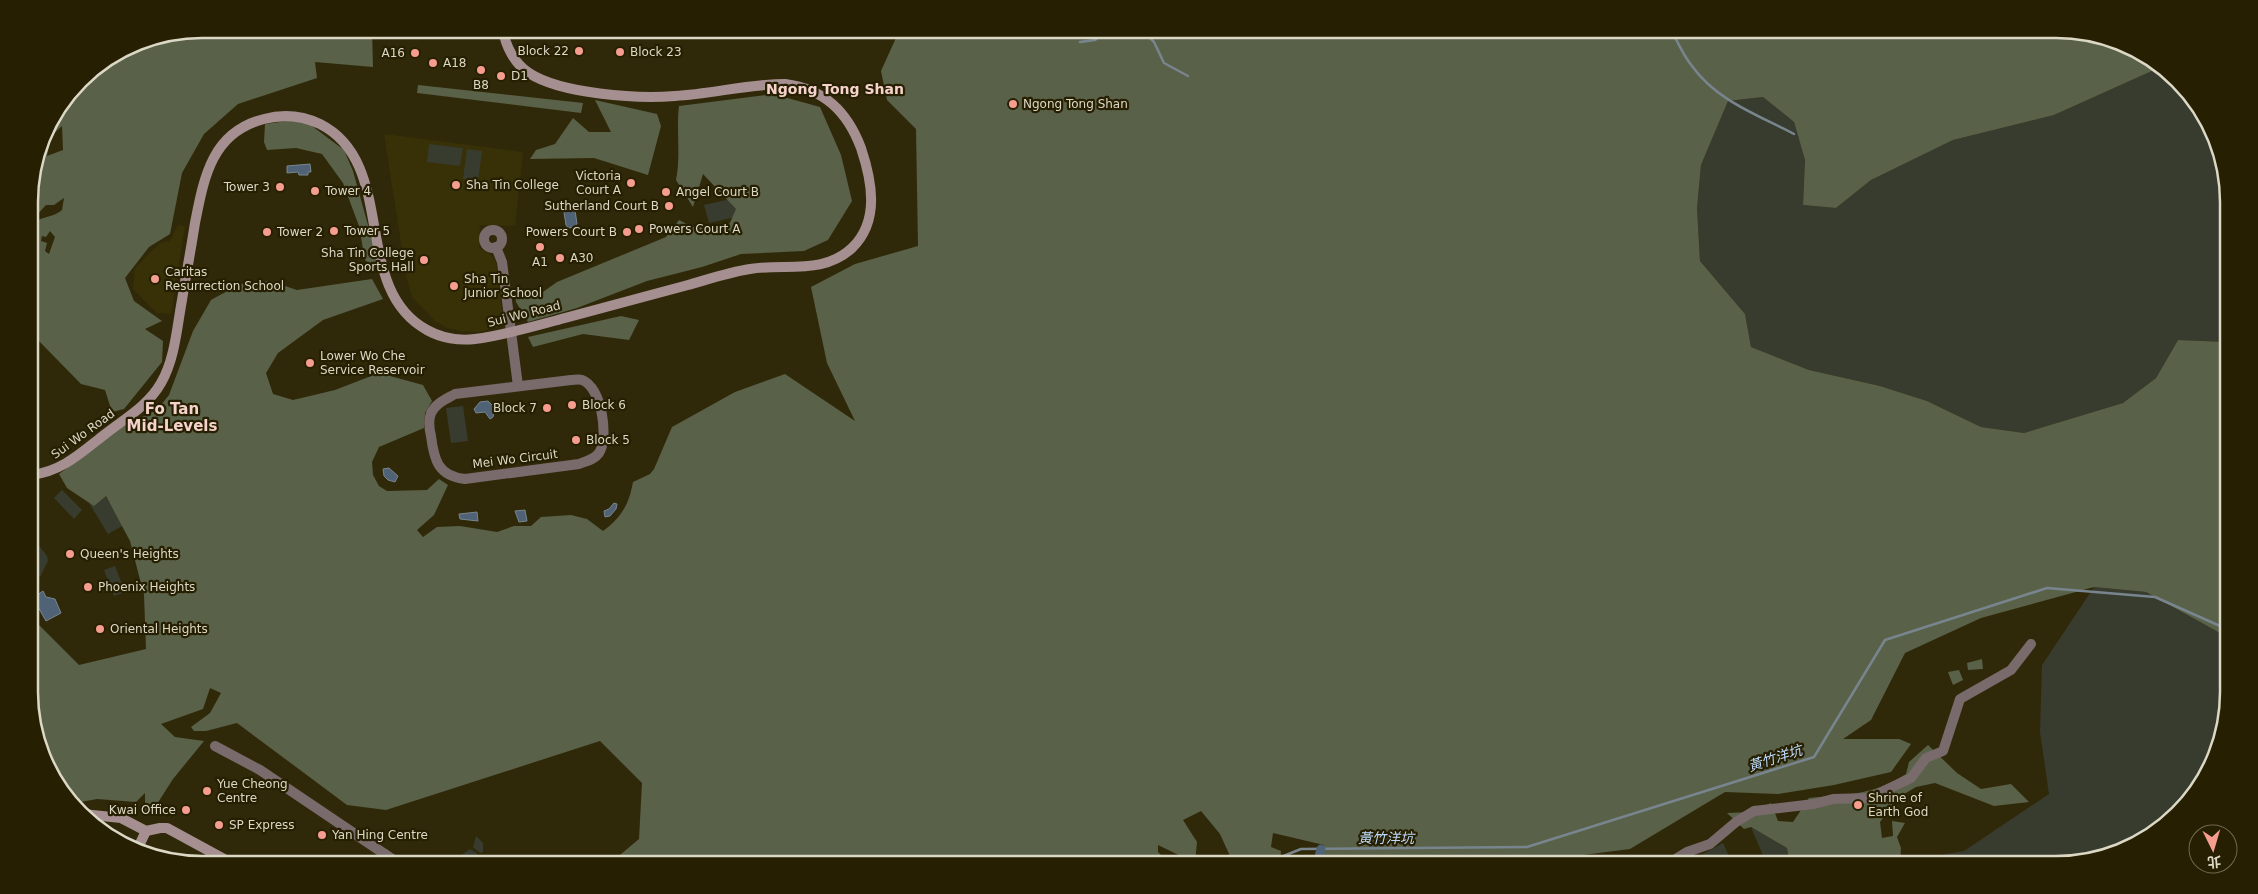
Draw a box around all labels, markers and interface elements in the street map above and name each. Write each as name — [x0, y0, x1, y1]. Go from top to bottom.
place label: Block 22 — [517, 44, 569, 58]
marker: Block 22 — [573, 45, 585, 57]
place label: Block 23 — [630, 45, 682, 59]
place label: A16 — [382, 46, 405, 60]
marker: Block 23 — [614, 46, 626, 58]
marker: A16 — [409, 47, 421, 59]
place label: A18 — [443, 56, 466, 70]
marker: A18 — [427, 57, 439, 69]
marker: B8 — [475, 64, 487, 76]
place label: D1 — [511, 69, 528, 83]
marker: D1 — [495, 70, 507, 82]
place label: B8 — [473, 78, 489, 92]
district label: Ngong Tong Shan — [766, 81, 904, 97]
place label: Ngong Tong Shan — [1023, 97, 1128, 111]
marker: Ngong Tong Shan — [1007, 98, 1019, 110]
place label: Victoria Court A — [575, 169, 622, 197]
marker: Victoria Court A — [625, 177, 637, 189]
place label: Sha Tin College — [466, 178, 559, 192]
marker: Sha Tin College — [450, 179, 462, 191]
place label: Tower 3 — [223, 180, 270, 194]
marker: Tower 3 — [274, 181, 286, 193]
place label: Tower 4 — [324, 184, 371, 198]
marker: Tower 4 — [309, 185, 321, 197]
place label: Angel Court B — [676, 185, 759, 199]
marker: Angel Court B — [660, 186, 672, 198]
place label: Sutherland Court B — [544, 199, 659, 213]
marker: Sutherland Court B — [663, 200, 675, 212]
place label: Powers Court A — [649, 222, 741, 236]
marker: Powers Court A — [633, 223, 645, 235]
place label: Tower 5 — [343, 224, 390, 238]
place label: Tower 2 — [276, 225, 323, 239]
marker: Tower 5 — [328, 225, 340, 237]
place label: Powers Court B — [526, 225, 617, 239]
marker: Tower 2 — [261, 226, 273, 238]
marker: Powers Court B — [621, 226, 633, 238]
marker: A1 — [534, 241, 546, 253]
place label: Sha Tin College Sports Hall — [321, 246, 414, 274]
place label: A30 — [570, 251, 593, 265]
marker: A30 — [554, 252, 566, 264]
marker: Sha Tin College Sports Hall — [418, 254, 430, 266]
place label: A1 — [532, 255, 548, 269]
place label: Caritas Resurrection School — [165, 265, 284, 293]
place label: Sha Tin Junior School — [463, 272, 542, 300]
marker: Caritas Resurrection School — [149, 273, 161, 285]
marker: Sha Tin Junior School — [448, 280, 460, 292]
street label: Sui Wo Road — [486, 298, 562, 330]
place label: Lower Wo Che Service Reservoir — [320, 349, 425, 377]
marker: Lower Wo Che Service Reservoir — [304, 357, 316, 369]
place label: Block 6 — [582, 398, 626, 412]
marker: Block 6 — [566, 399, 578, 411]
district label: Fo Tan Mid-Levels — [127, 400, 217, 435]
place label: Block 7 — [493, 401, 537, 415]
marker: Block 7 — [541, 402, 553, 414]
street label: Sui Wo Road — [49, 406, 117, 462]
place label: Block 5 — [586, 433, 630, 447]
marker: Block 5 — [570, 434, 582, 446]
street label: Mei Wo Circuit — [472, 447, 559, 471]
place label: Queen's Heights — [80, 547, 179, 561]
marker: Queen's Heights — [64, 548, 76, 560]
place label: Phoenix Heights — [98, 580, 195, 594]
marker: Phoenix Heights — [82, 581, 94, 593]
place label: Oriental Heights — [110, 622, 208, 636]
marker: Oriental Heights — [94, 623, 106, 635]
water label: 黃竹洋坑 — [1746, 741, 1806, 774]
place label: Yue Cheong Centre — [216, 777, 288, 805]
marker: Yue Cheong Centre — [201, 785, 213, 797]
place label: Shrine of Earth God — [1868, 791, 1928, 819]
marker: Shrine of Earth God — [1852, 799, 1864, 811]
place label: Kwai Office — [109, 803, 176, 817]
marker: Kwai Office — [180, 804, 192, 816]
place label: SP Express — [229, 818, 295, 832]
marker: SP Express — [213, 819, 225, 831]
north arrow — [2188, 824, 2238, 874]
place label: Yan Hing Centre — [331, 828, 428, 842]
marker: Yan Hing Centre — [316, 829, 328, 841]
water label: 黃竹洋坑 — [1358, 830, 1416, 846]
text: 北 — [2206, 853, 2222, 871]

